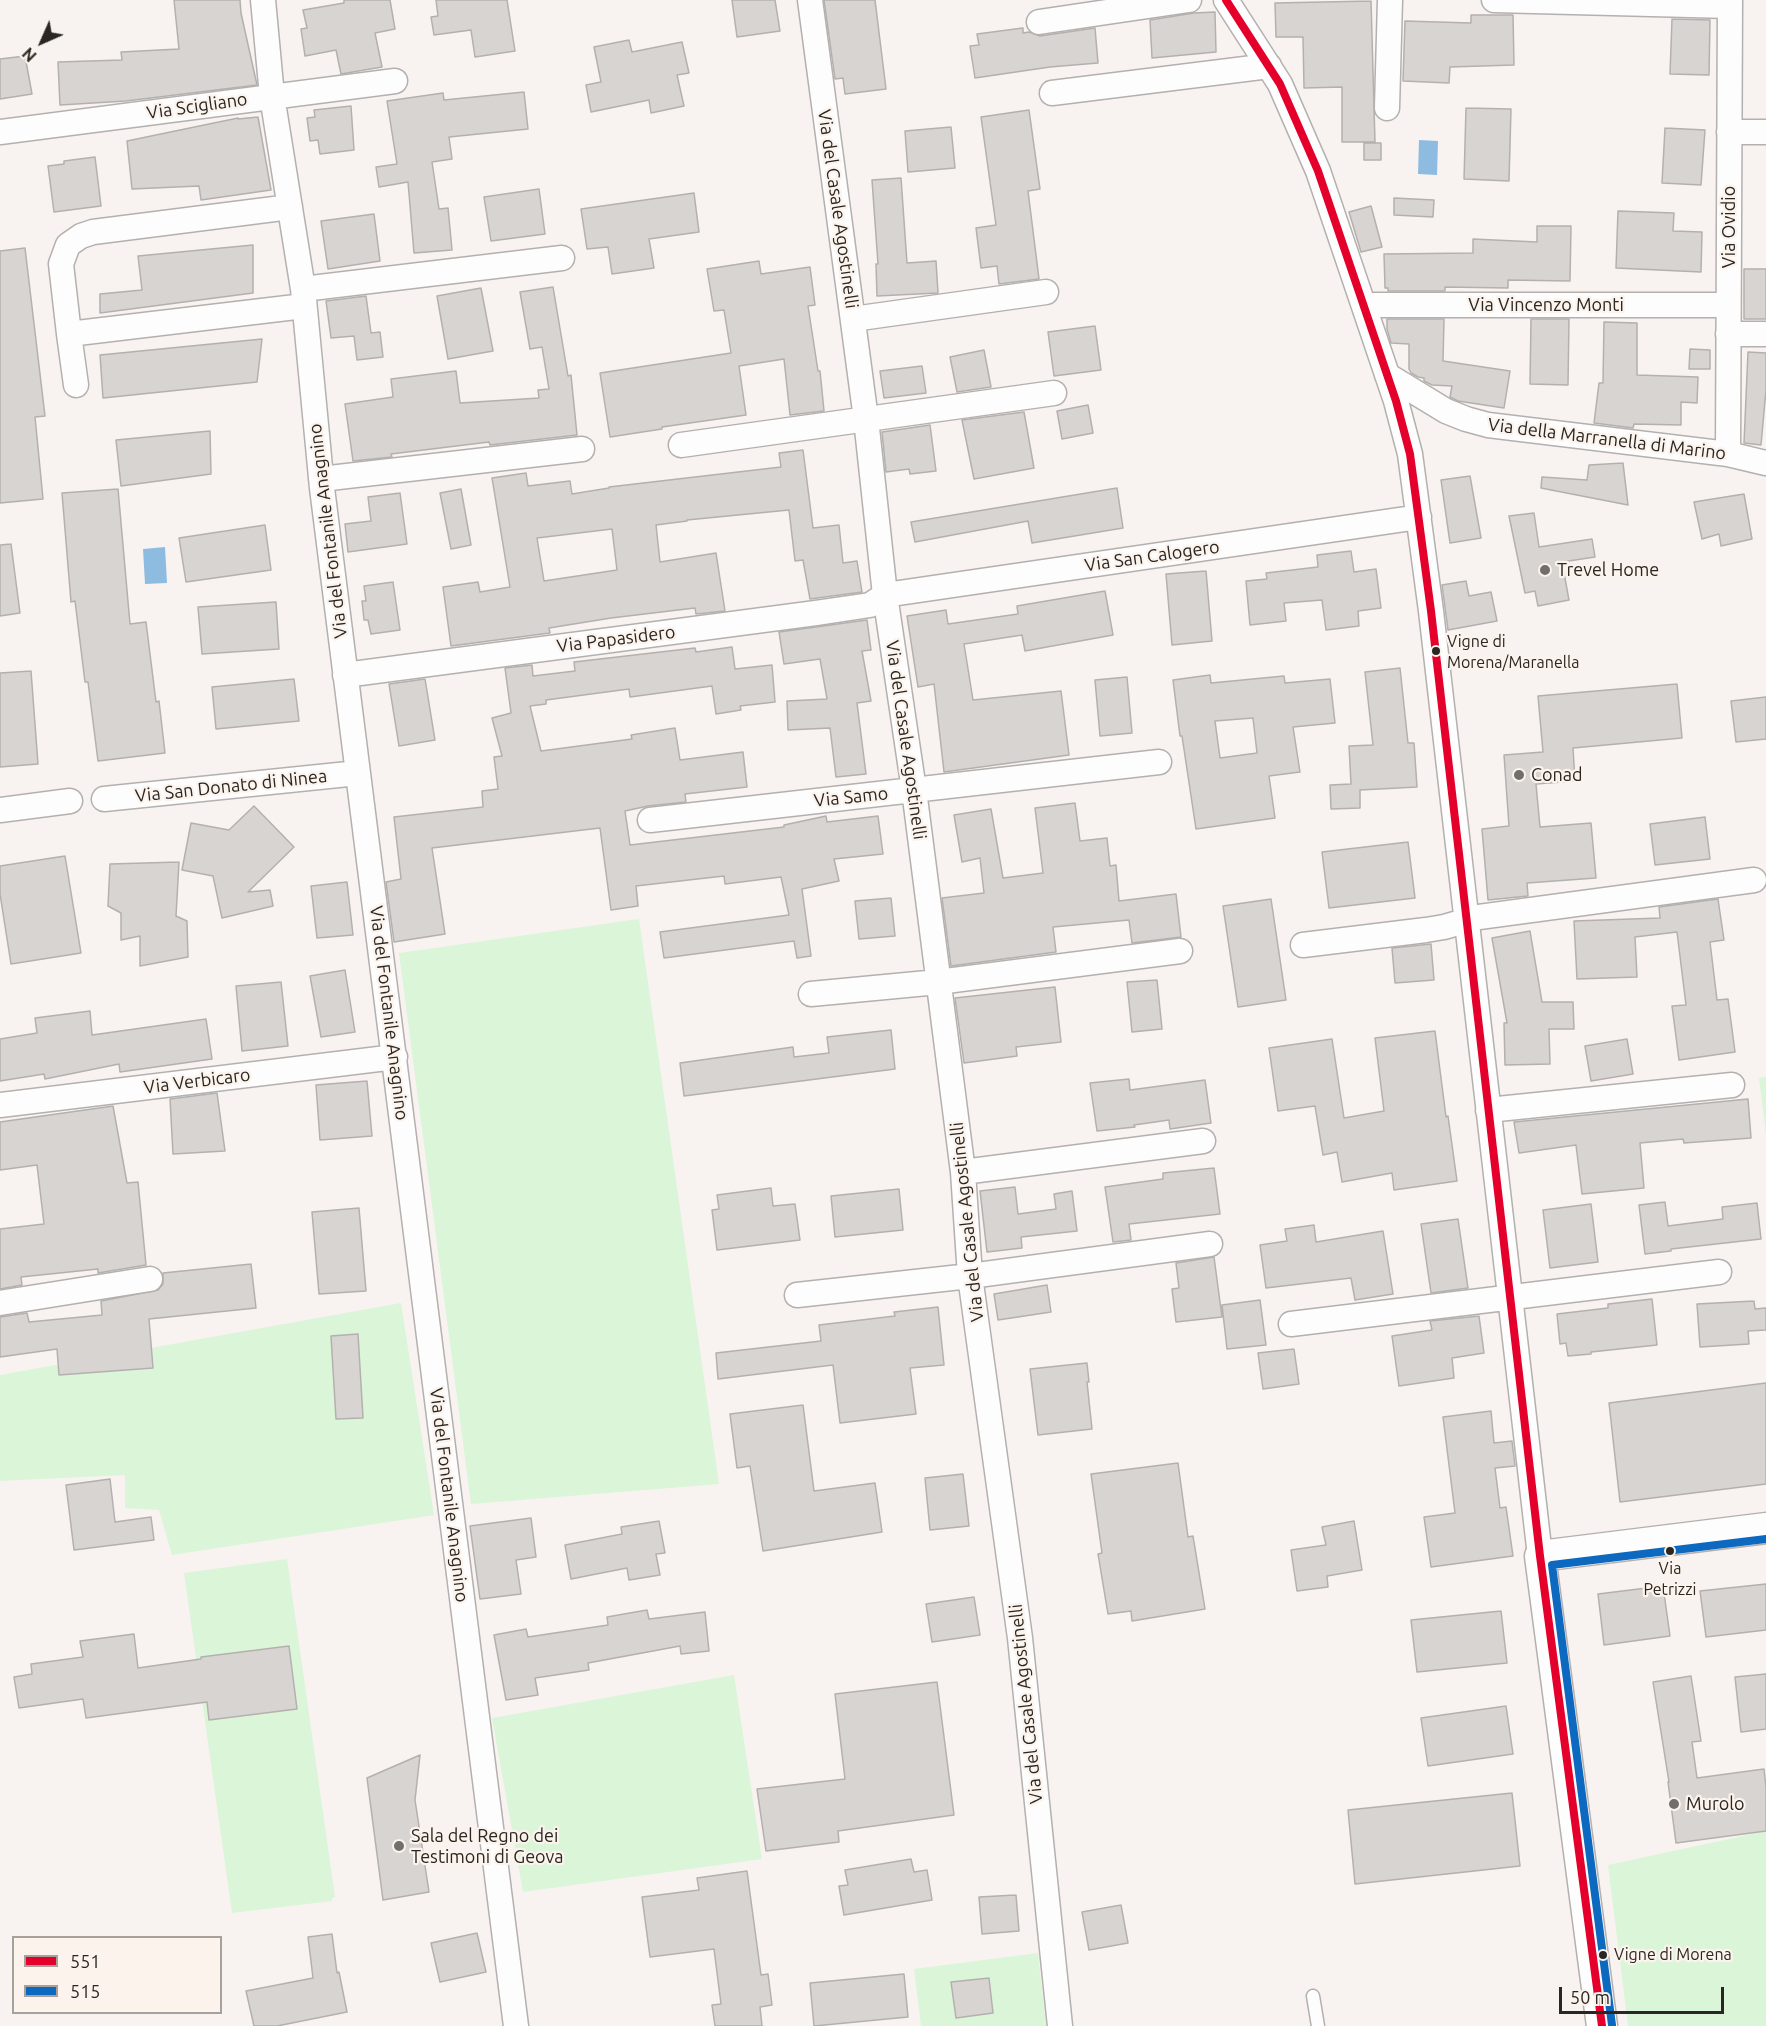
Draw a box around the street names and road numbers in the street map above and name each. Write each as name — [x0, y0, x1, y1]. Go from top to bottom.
street label: Via Scigliano — [145, 88, 249, 124]
street label: Via del Casale Agostinelli — [813, 108, 863, 310]
street label: Via Ovidio — [1718, 186, 1740, 268]
street label: Via Vincenzo Monti — [1468, 294, 1624, 316]
street label: Via della Marranella di Marino — [1487, 414, 1727, 464]
street label: Via del Fontanile Anagnino — [304, 422, 352, 640]
street label: Via San Calogero — [1083, 536, 1221, 576]
street label: Via Papasidero — [555, 621, 677, 657]
street label: Via del Casale Agostinelli — [881, 639, 931, 841]
street label: Via San Donato di Ninea — [134, 765, 328, 807]
street label: Via Samo — [813, 782, 889, 812]
street label: Via del Fontanile Anagnino — [365, 904, 413, 1122]
street label: Via Verbicaro — [143, 1064, 251, 1098]
street label: Via del Casale Agostinelli — [946, 1121, 988, 1323]
street label: Via del Fontanile Anagnino — [425, 1386, 473, 1604]
street label: Via del Casale Agostinelli — [1005, 1603, 1047, 1805]

